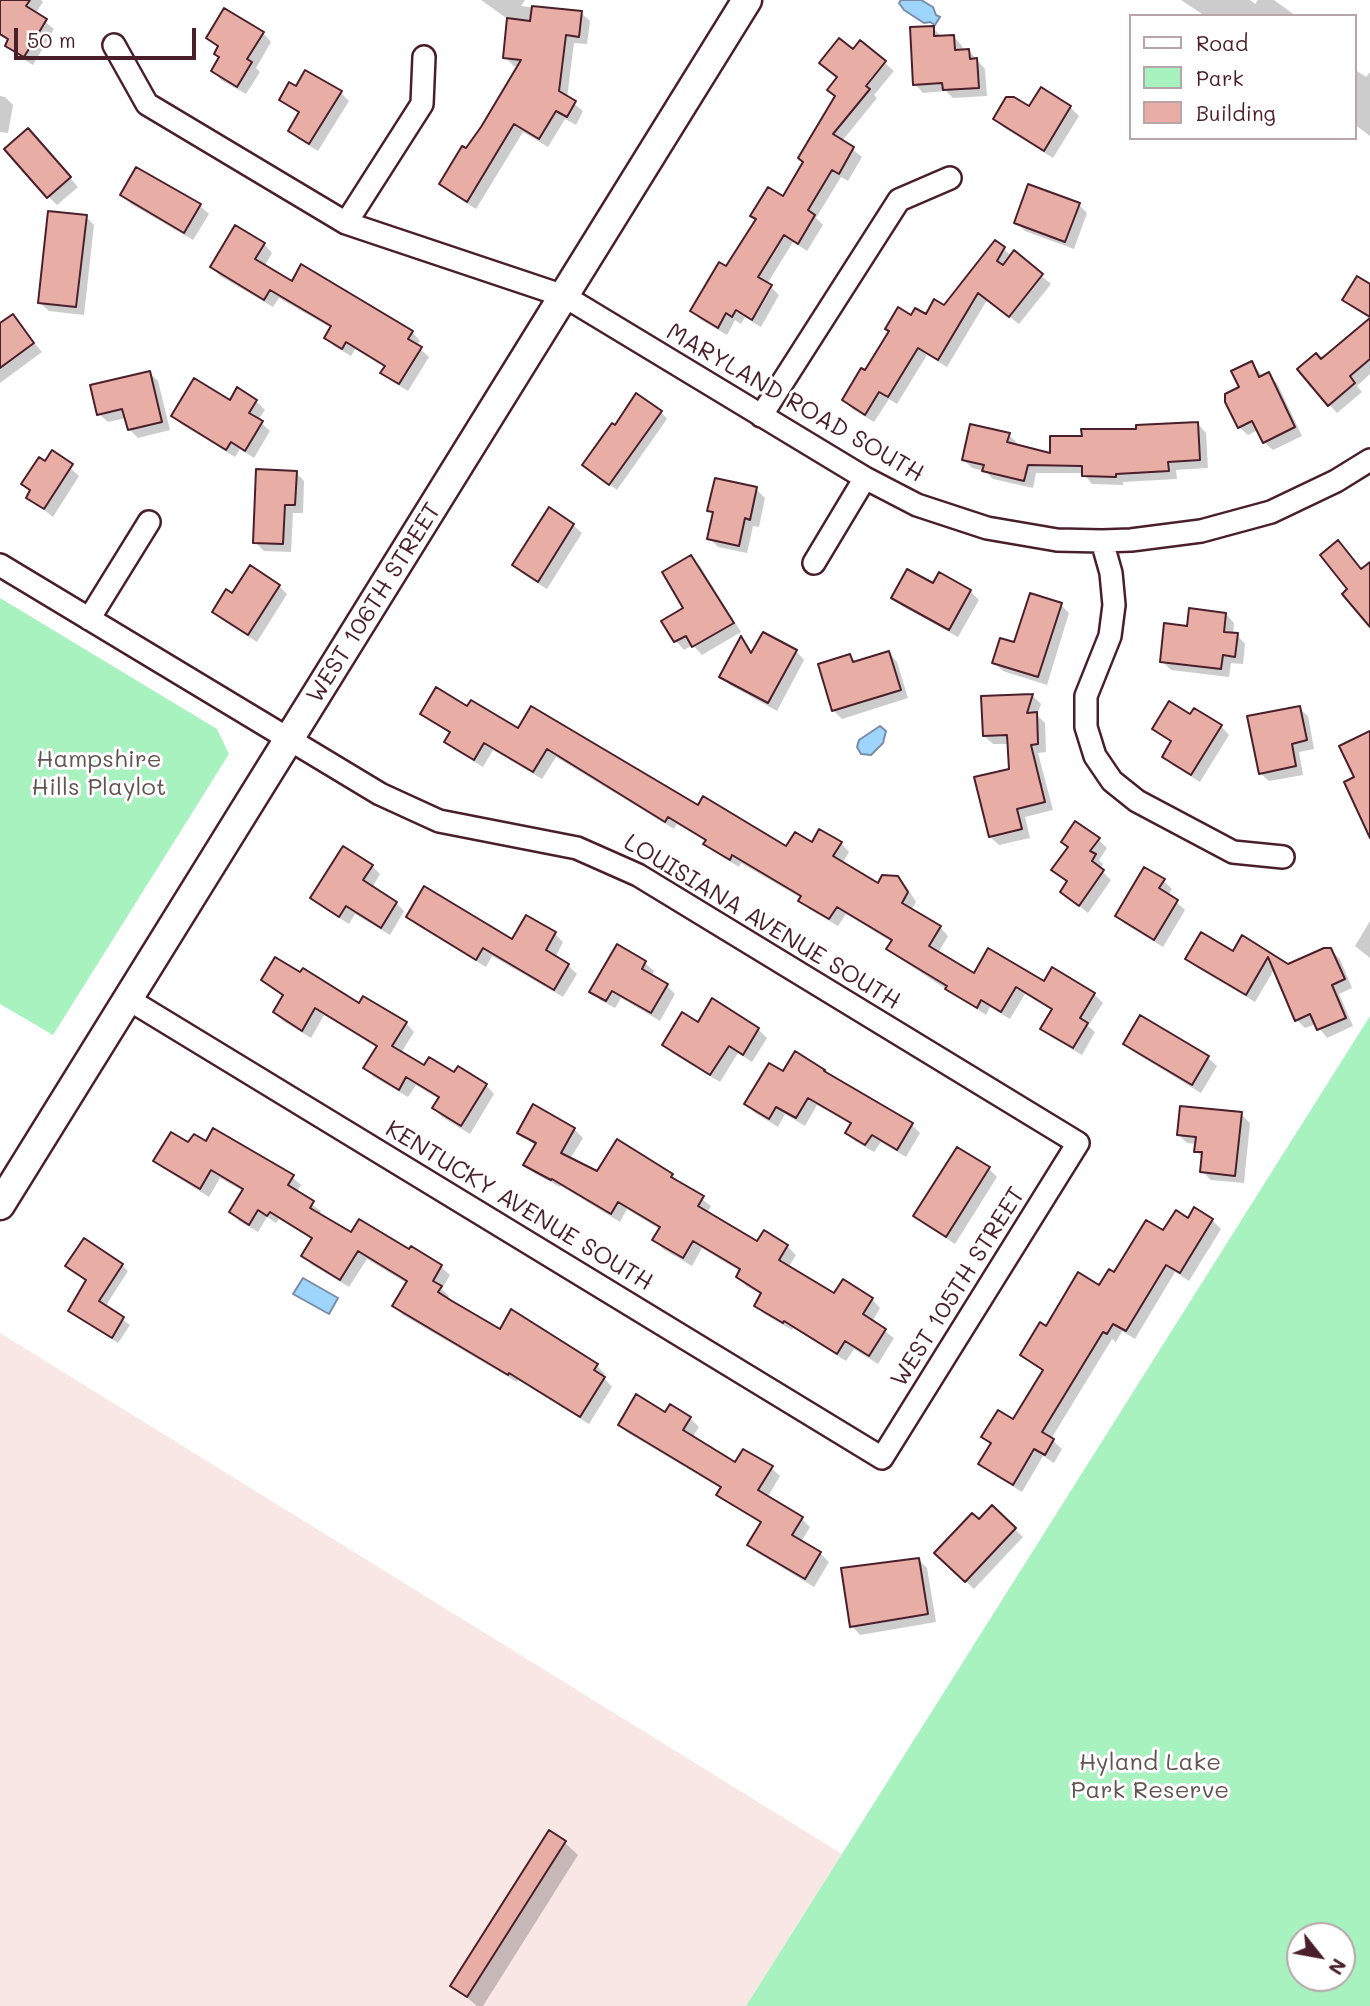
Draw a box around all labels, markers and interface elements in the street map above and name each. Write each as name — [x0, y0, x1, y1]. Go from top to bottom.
scale bar — [18, 14, 200, 58]
legend — [1128, 14, 1356, 140]
text: 50 m — [27, 26, 76, 53]
text: Road — [1196, 29, 1248, 56]
text: Park — [1196, 64, 1244, 91]
text: Building — [1196, 99, 1276, 126]
street label: MARYLAND ROAD SOUTH — [661, 317, 929, 489]
street label: WEST 106TH STREET — [301, 498, 447, 708]
park label: Hampshire Hills Playlot — [32, 746, 166, 802]
street label: LOUISIANA AVENUE SOUTH — [619, 828, 905, 1016]
street label: KENTUCKY AVENUE SOUTH — [380, 1115, 658, 1297]
street label: WEST 105TH STREET — [885, 1182, 1031, 1392]
park label: Hyland Lake Park Reserve — [1071, 1749, 1229, 1805]
north arrow — [1286, 1922, 1356, 1992]
text: N — [1323, 1954, 1352, 1980]

